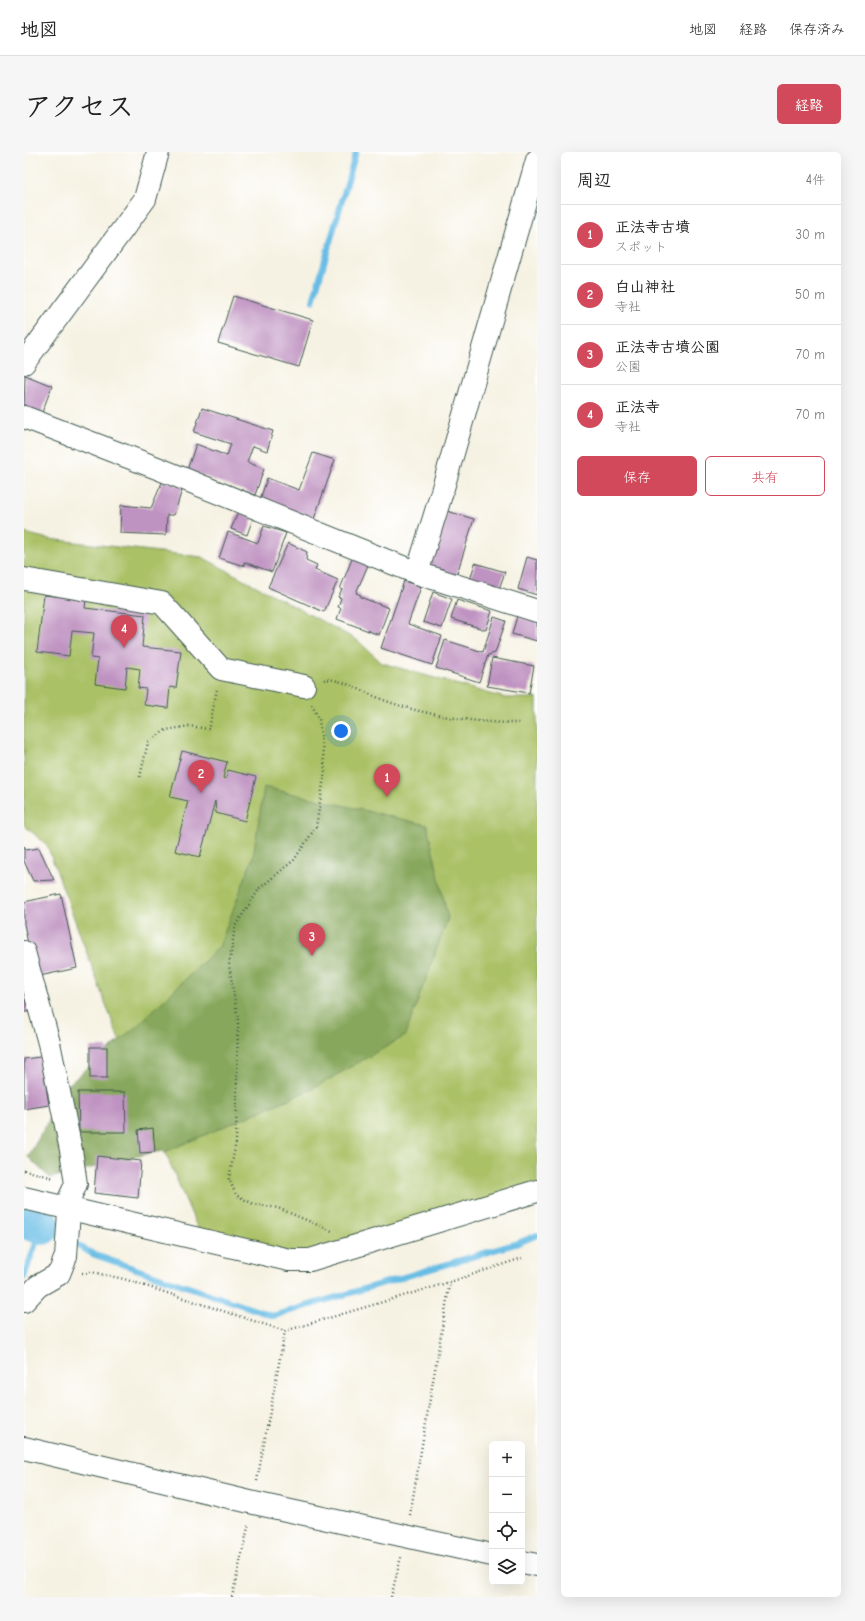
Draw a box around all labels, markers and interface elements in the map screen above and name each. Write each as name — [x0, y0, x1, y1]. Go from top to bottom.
text: 地図 — [20, 19, 58, 41]
text: 地図 — [689, 21, 717, 38]
text: 経路 — [739, 21, 767, 38]
text: 保存済み — [789, 21, 845, 38]
button: 経路 — [777, 84, 841, 124]
text: アクセス — [24, 91, 134, 123]
text: 周辺 — [577, 171, 611, 190]
text: 4件 — [806, 172, 825, 187]
text: 正法寺古墳 — [615, 218, 690, 236]
text: 1 — [587, 227, 593, 242]
text: 30 m — [795, 227, 825, 242]
text: スポット — [615, 239, 667, 254]
text: 白山神社 — [615, 278, 675, 296]
text: 2 — [587, 287, 593, 302]
text: 50 m — [795, 287, 825, 302]
text: 寺社 — [615, 299, 641, 314]
text: 正法寺古墳公園 — [615, 338, 720, 356]
text: 3 — [587, 347, 593, 362]
text: 70 m — [796, 347, 825, 362]
text: 公園 — [615, 359, 641, 374]
text: 正法寺 — [615, 398, 660, 416]
text: 4 — [587, 407, 593, 422]
text: 70 m — [796, 407, 825, 422]
text: 寺社 — [615, 419, 641, 434]
button: 保存 — [577, 456, 697, 496]
button: 共有 — [705, 456, 825, 496]
pin: 4 — [111, 615, 137, 648]
your location — [331, 721, 351, 741]
pin: 2 — [188, 760, 214, 793]
pin: 1 — [374, 764, 400, 797]
pin: 3 — [299, 923, 325, 956]
map controls — [489, 1441, 525, 1585]
button: + — [489, 1441, 525, 1477]
button: − — [489, 1477, 525, 1513]
button: locate — [489, 1513, 525, 1549]
button: layers — [489, 1549, 525, 1585]

